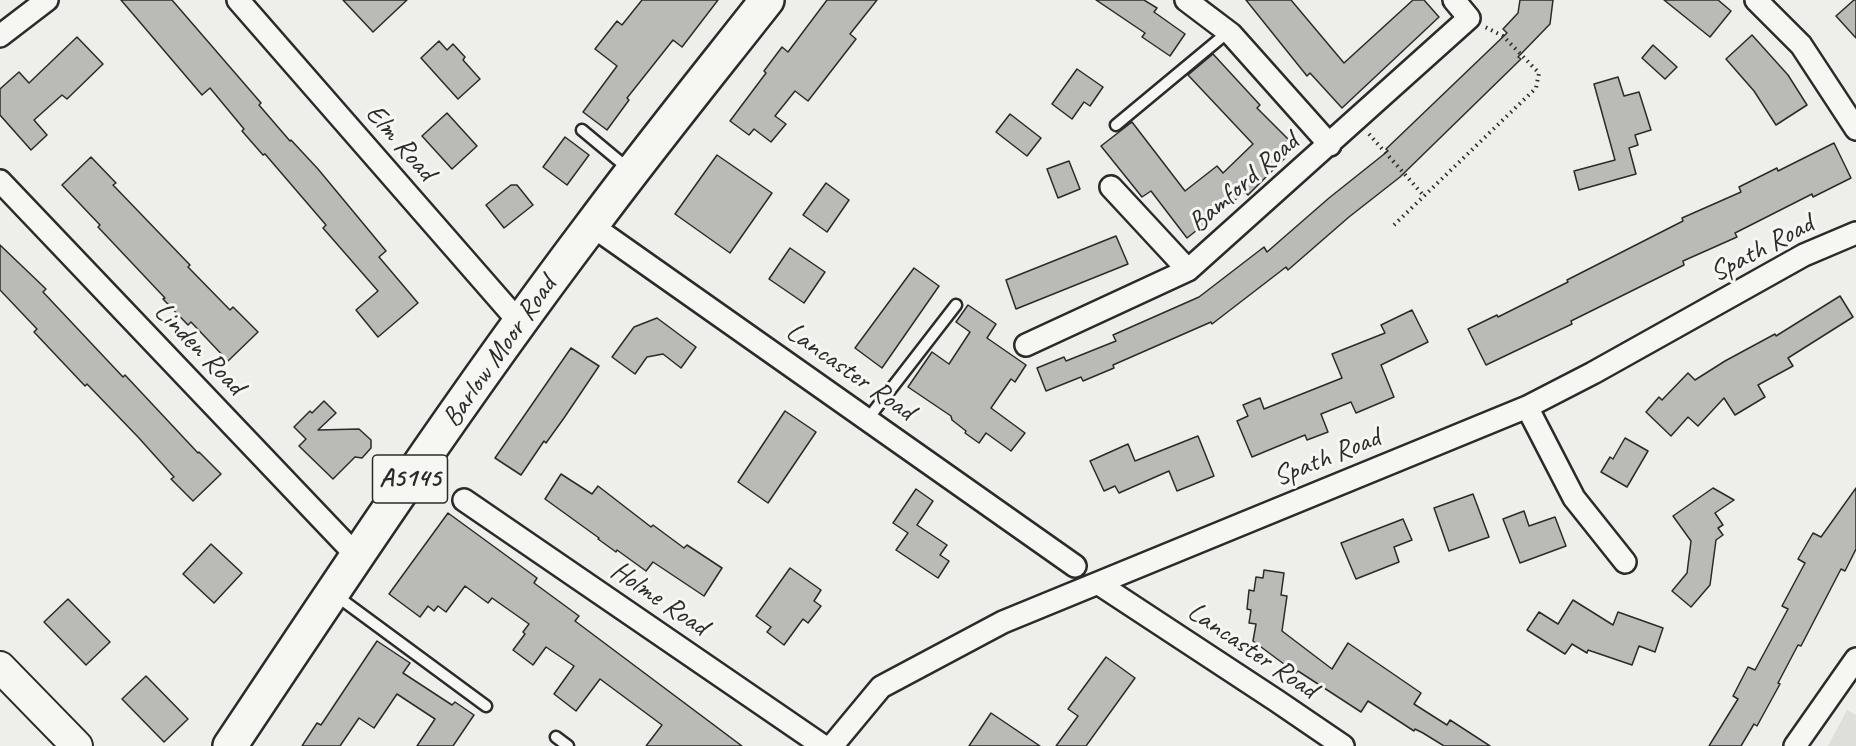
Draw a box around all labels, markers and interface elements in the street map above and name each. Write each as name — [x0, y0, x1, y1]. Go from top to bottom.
street label: Elm Road — [358, 98, 442, 188]
street label: Bamford Road — [1182, 126, 1306, 240]
street label: Spath Road — [1705, 208, 1819, 290]
street label: Barlow Moor Road — [436, 270, 564, 434]
street label: Linden Road — [146, 295, 252, 403]
street label: Lancaster Road — [779, 315, 921, 429]
street label: Spath Road — [1269, 421, 1385, 495]
road number: A5145 — [372, 455, 448, 503]
street label: Holme Road — [604, 554, 714, 644]
street label: Lancaster Road — [1181, 595, 1323, 707]

